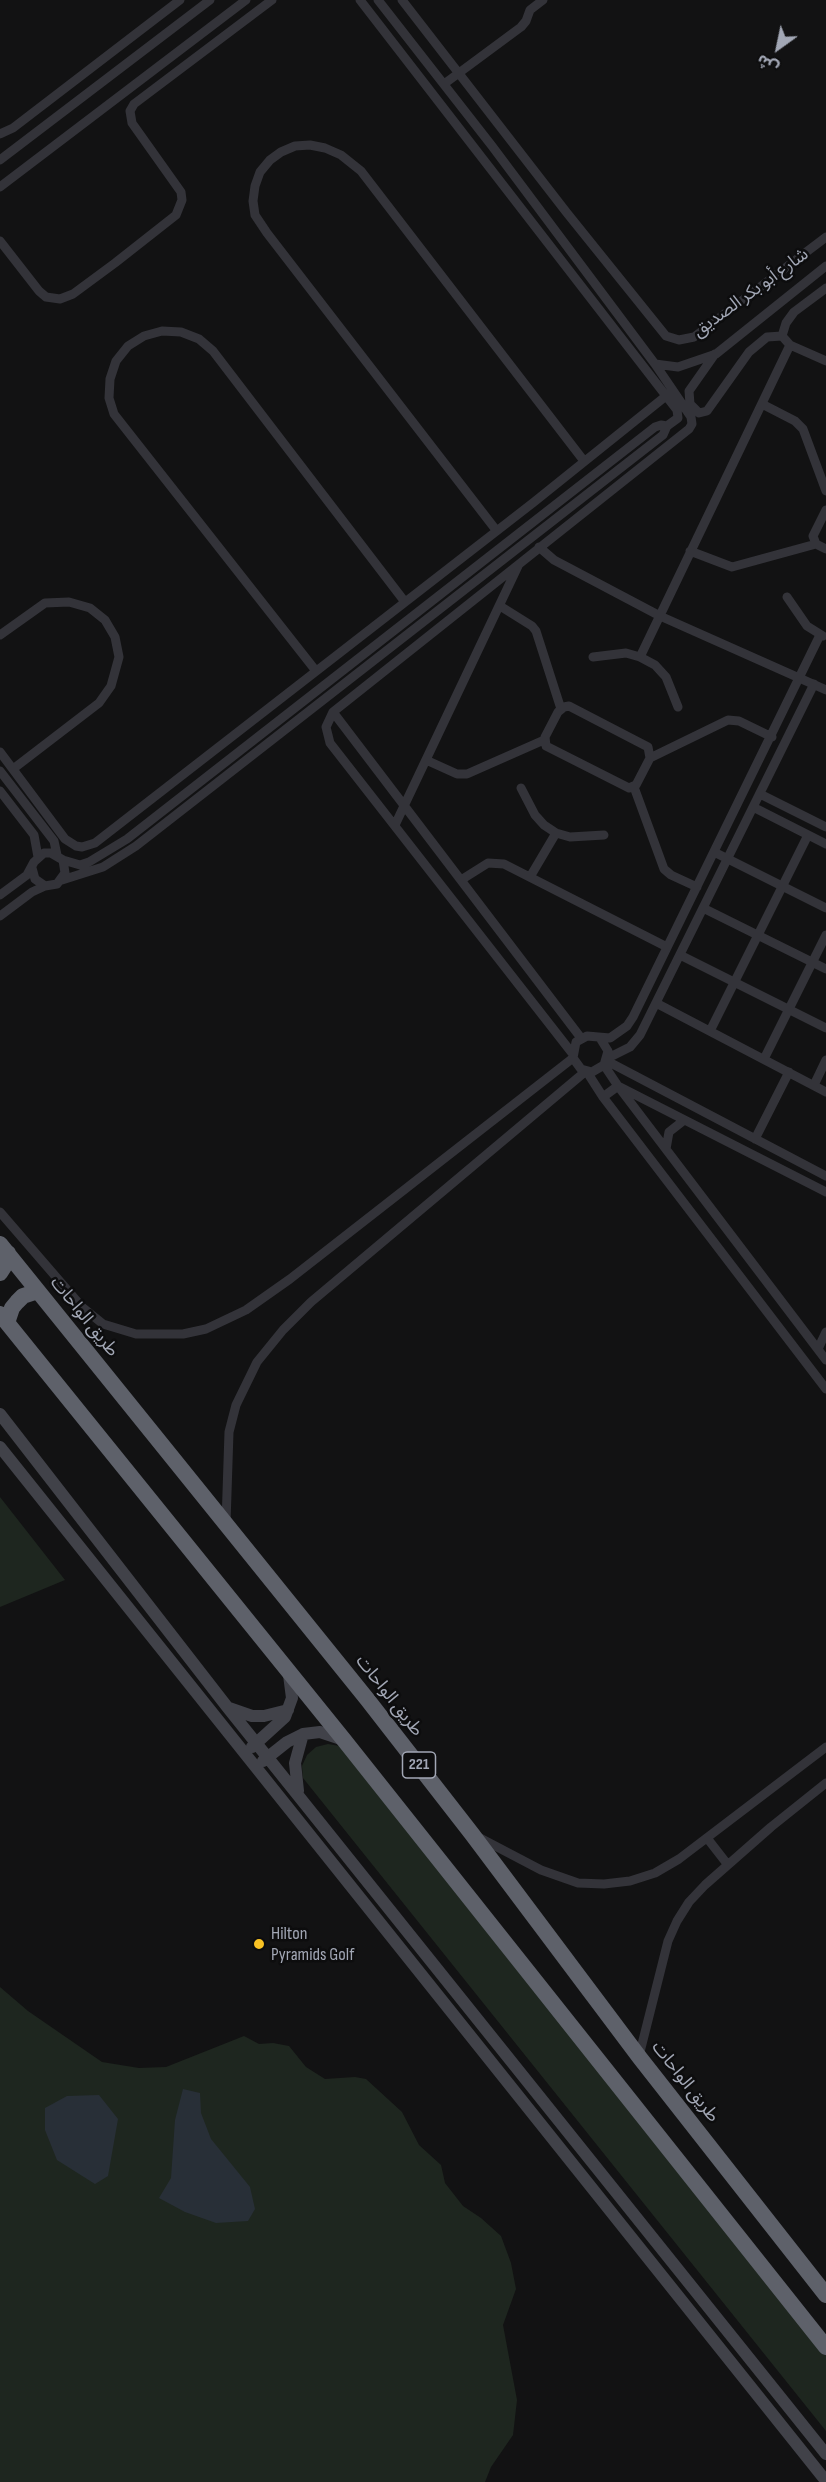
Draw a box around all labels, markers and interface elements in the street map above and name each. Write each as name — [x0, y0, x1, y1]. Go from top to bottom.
north arrow — [748, 18, 808, 78]
text: ش — [754, 50, 782, 77]
street label: شارع أبو بكر الصديق — [689, 244, 813, 342]
street label: طريق الواحات — [45, 1273, 123, 1361]
street label: طريق الواحات — [351, 1651, 427, 1741]
road number: 221 — [402, 1752, 436, 1778]
place label: Hilton Pyramids Golf — [271, 1923, 354, 1966]
marker: Hilton Pyramids Golf — [252, 1937, 266, 1951]
street label: طريق الواحات — [647, 2037, 723, 2127]

